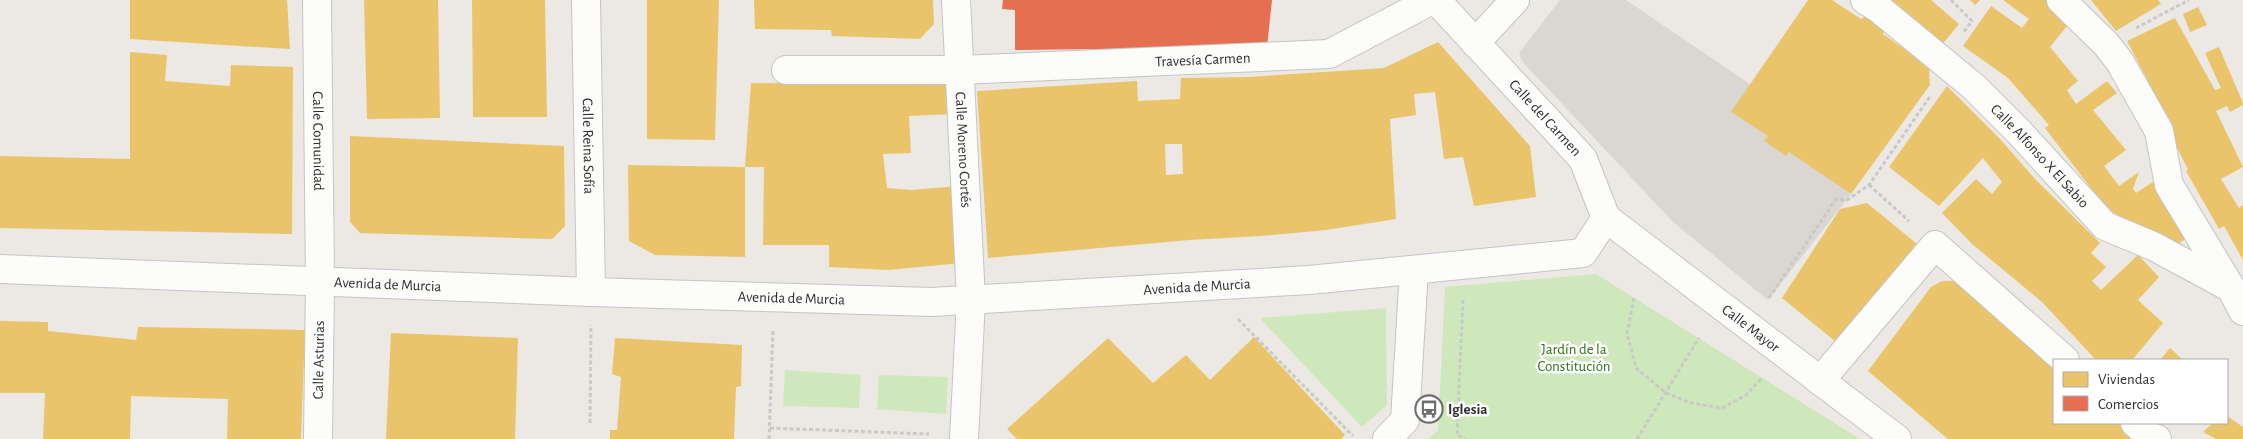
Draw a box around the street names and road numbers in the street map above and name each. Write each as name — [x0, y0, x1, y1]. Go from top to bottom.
street label: Travesía Carmen — [1155, 50, 1251, 69]
street label: Calle del Carmen — [1506, 77, 1584, 159]
street label: Calle Comunidad — [310, 91, 327, 191]
street label: Calle Moreno Cortés — [953, 91, 974, 208]
street label: Calle Reina Sofía — [580, 98, 597, 194]
street label: Calle Alfonso X El Sabio — [1988, 101, 2092, 211]
street label: Avenida de Murcia — [334, 275, 442, 294]
street label: Avenida de Murcia — [1143, 276, 1251, 297]
street label: Avenida de Murcia — [738, 289, 845, 307]
street label: Calle Mayor — [1719, 301, 1783, 355]
street label: Calle Asturias — [311, 320, 327, 400]

